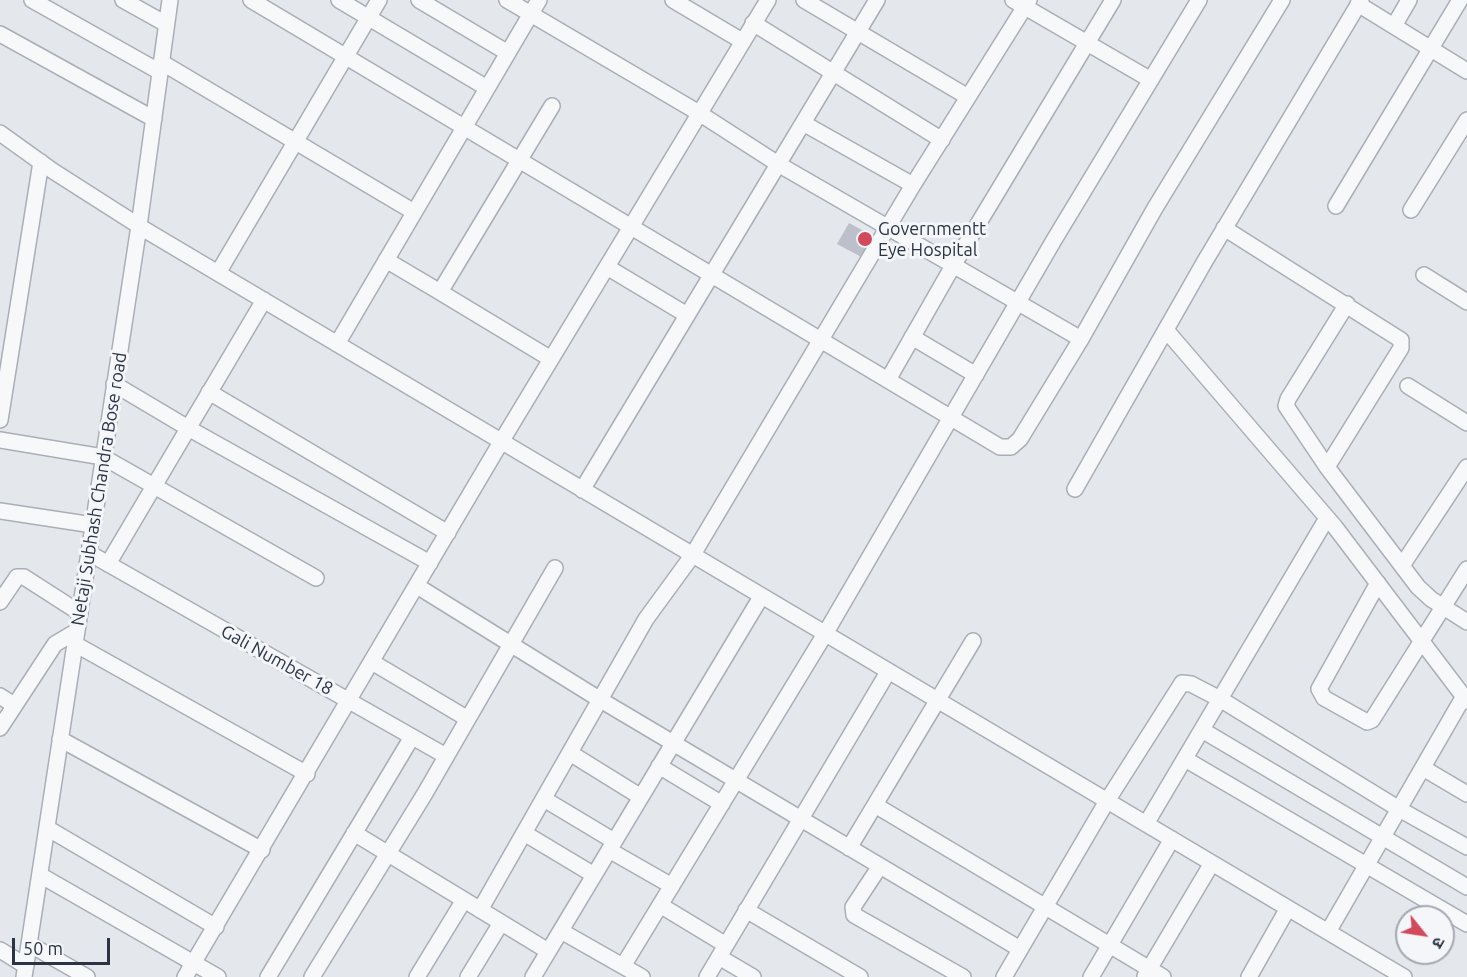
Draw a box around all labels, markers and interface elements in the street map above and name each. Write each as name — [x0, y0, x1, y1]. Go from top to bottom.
place label: Governmentt Eye Hospital — [878, 218, 986, 260]
marker: Governmentt Eye Hospital — [856, 230, 874, 248]
street label: Netaji Subhash Chandra Bose road — [67, 351, 131, 627]
street label: Gali Number 18 — [217, 620, 337, 700]
north arrow — [1395, 905, 1455, 965]
scale bar — [15, 926, 112, 964]
text: उ — [1429, 934, 1449, 952]
text: 50 m — [23, 938, 63, 958]

